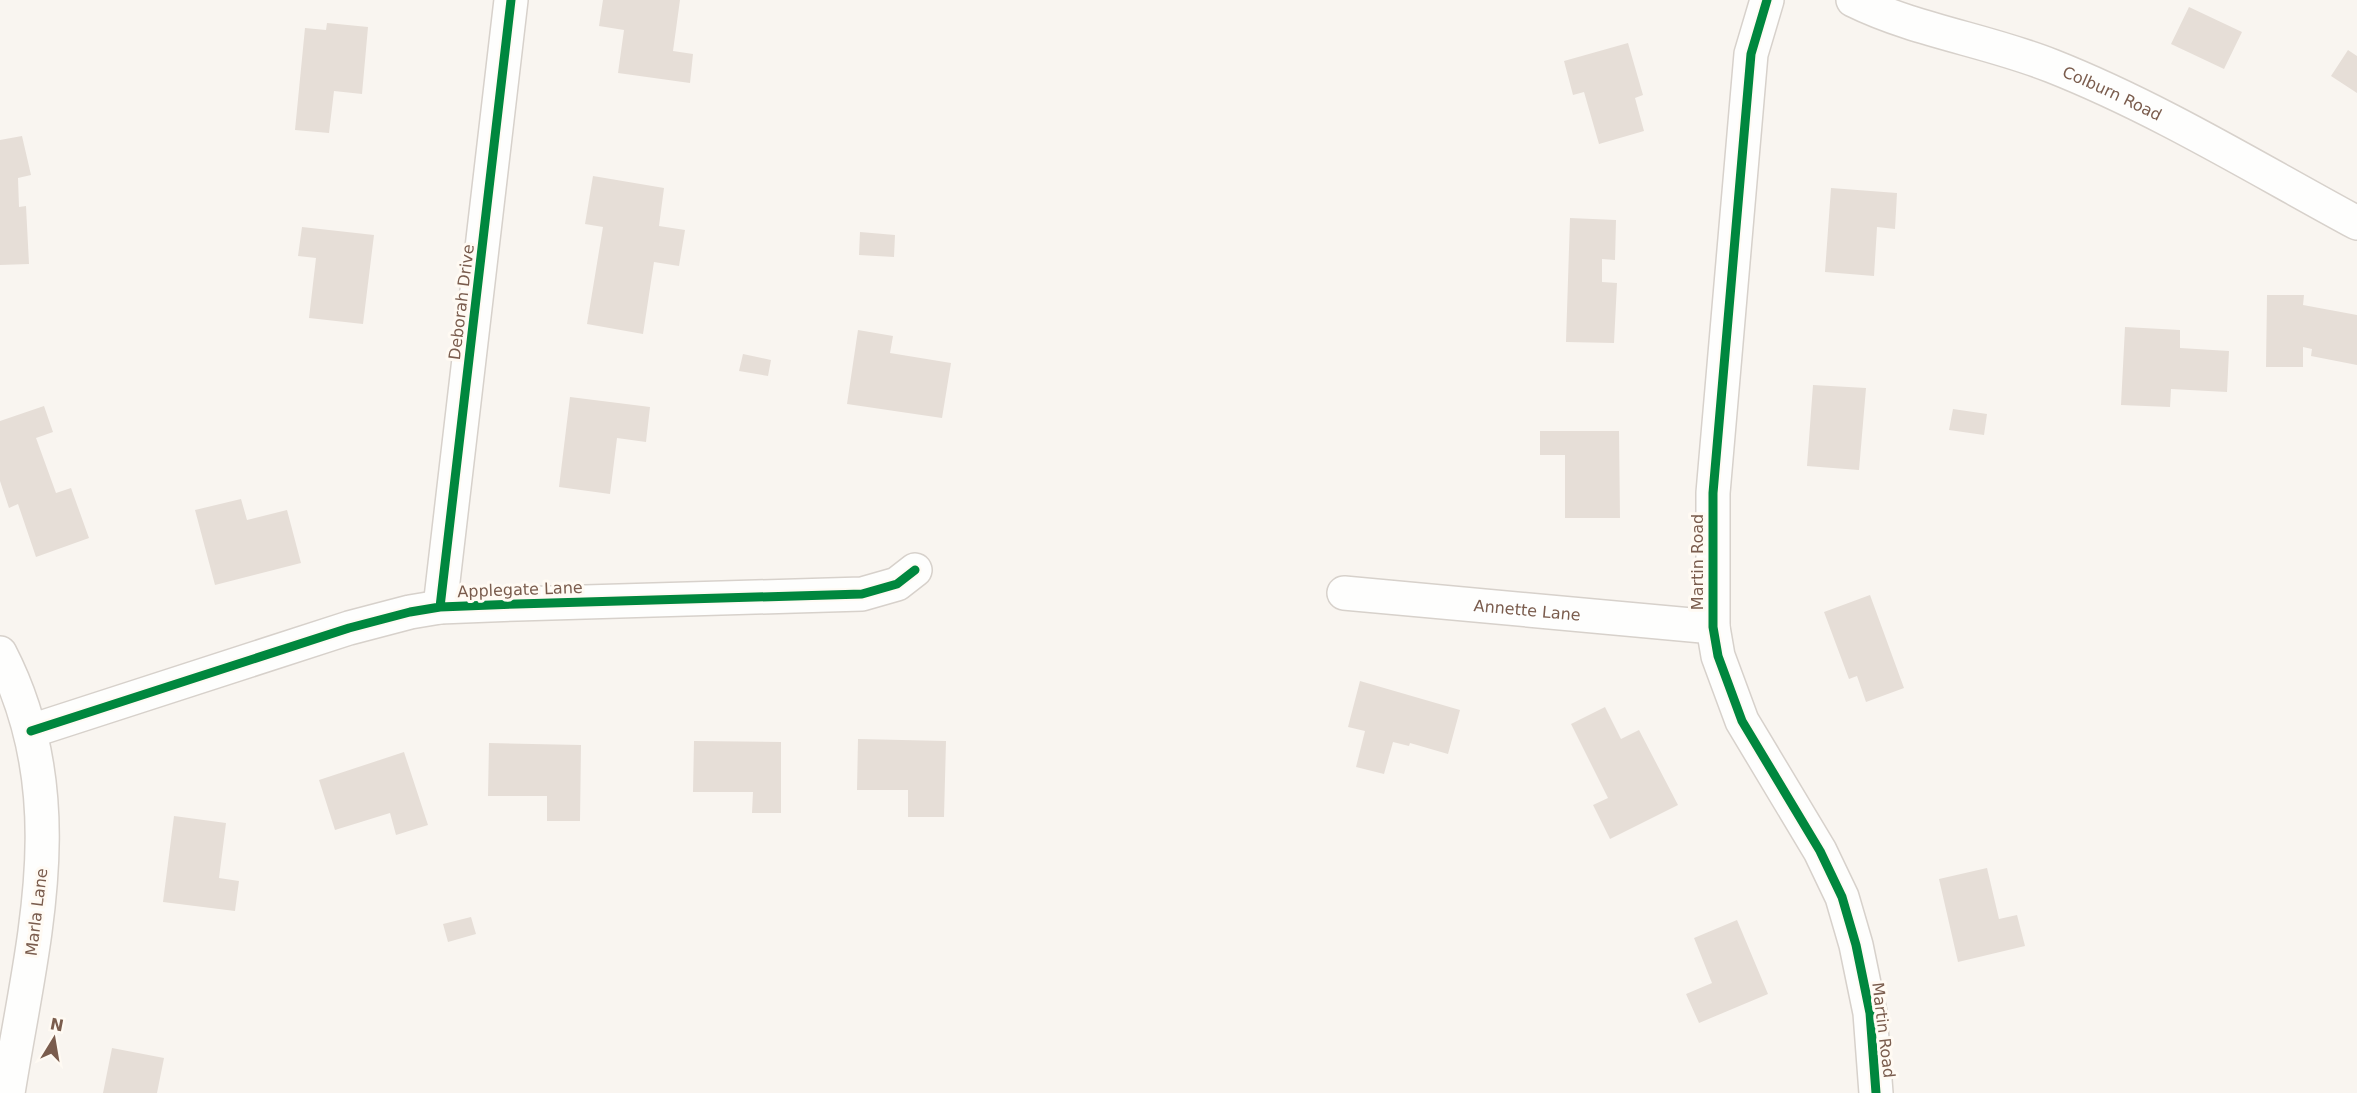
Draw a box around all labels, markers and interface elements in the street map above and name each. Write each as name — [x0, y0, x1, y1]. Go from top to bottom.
street label: Colburn Road — [2060, 62, 2165, 125]
street label: Deborah Drive — [445, 243, 478, 361]
street label: Martin Road — [1688, 514, 1707, 610]
street label: Applegate Lane — [457, 578, 583, 601]
street label: Annette Lane — [1473, 596, 1581, 625]
street label: Marla Lane — [22, 867, 51, 957]
street label: Martin Road — [1868, 981, 1899, 1079]
north arrow — [24, 1009, 84, 1069]
text: N — [48, 1014, 65, 1035]

